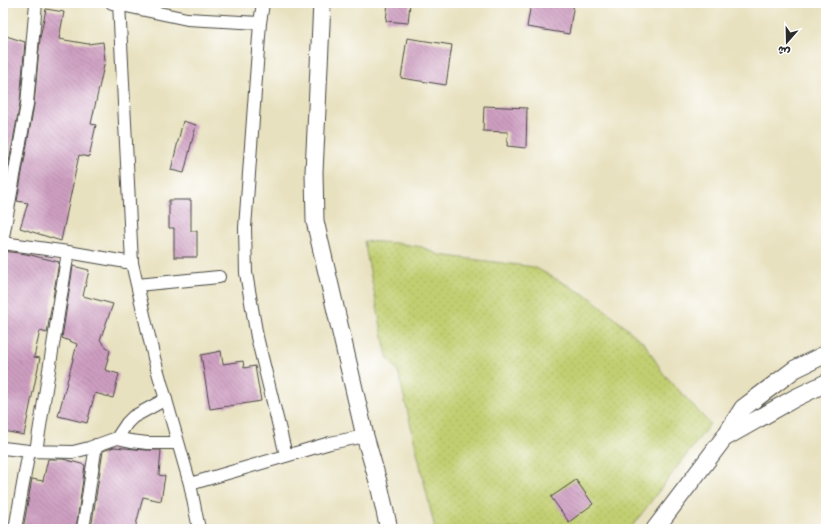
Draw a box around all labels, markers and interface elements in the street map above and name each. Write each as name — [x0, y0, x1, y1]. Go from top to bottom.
north arrow — [767, 22, 807, 62]
text: ش — [775, 43, 792, 60]

